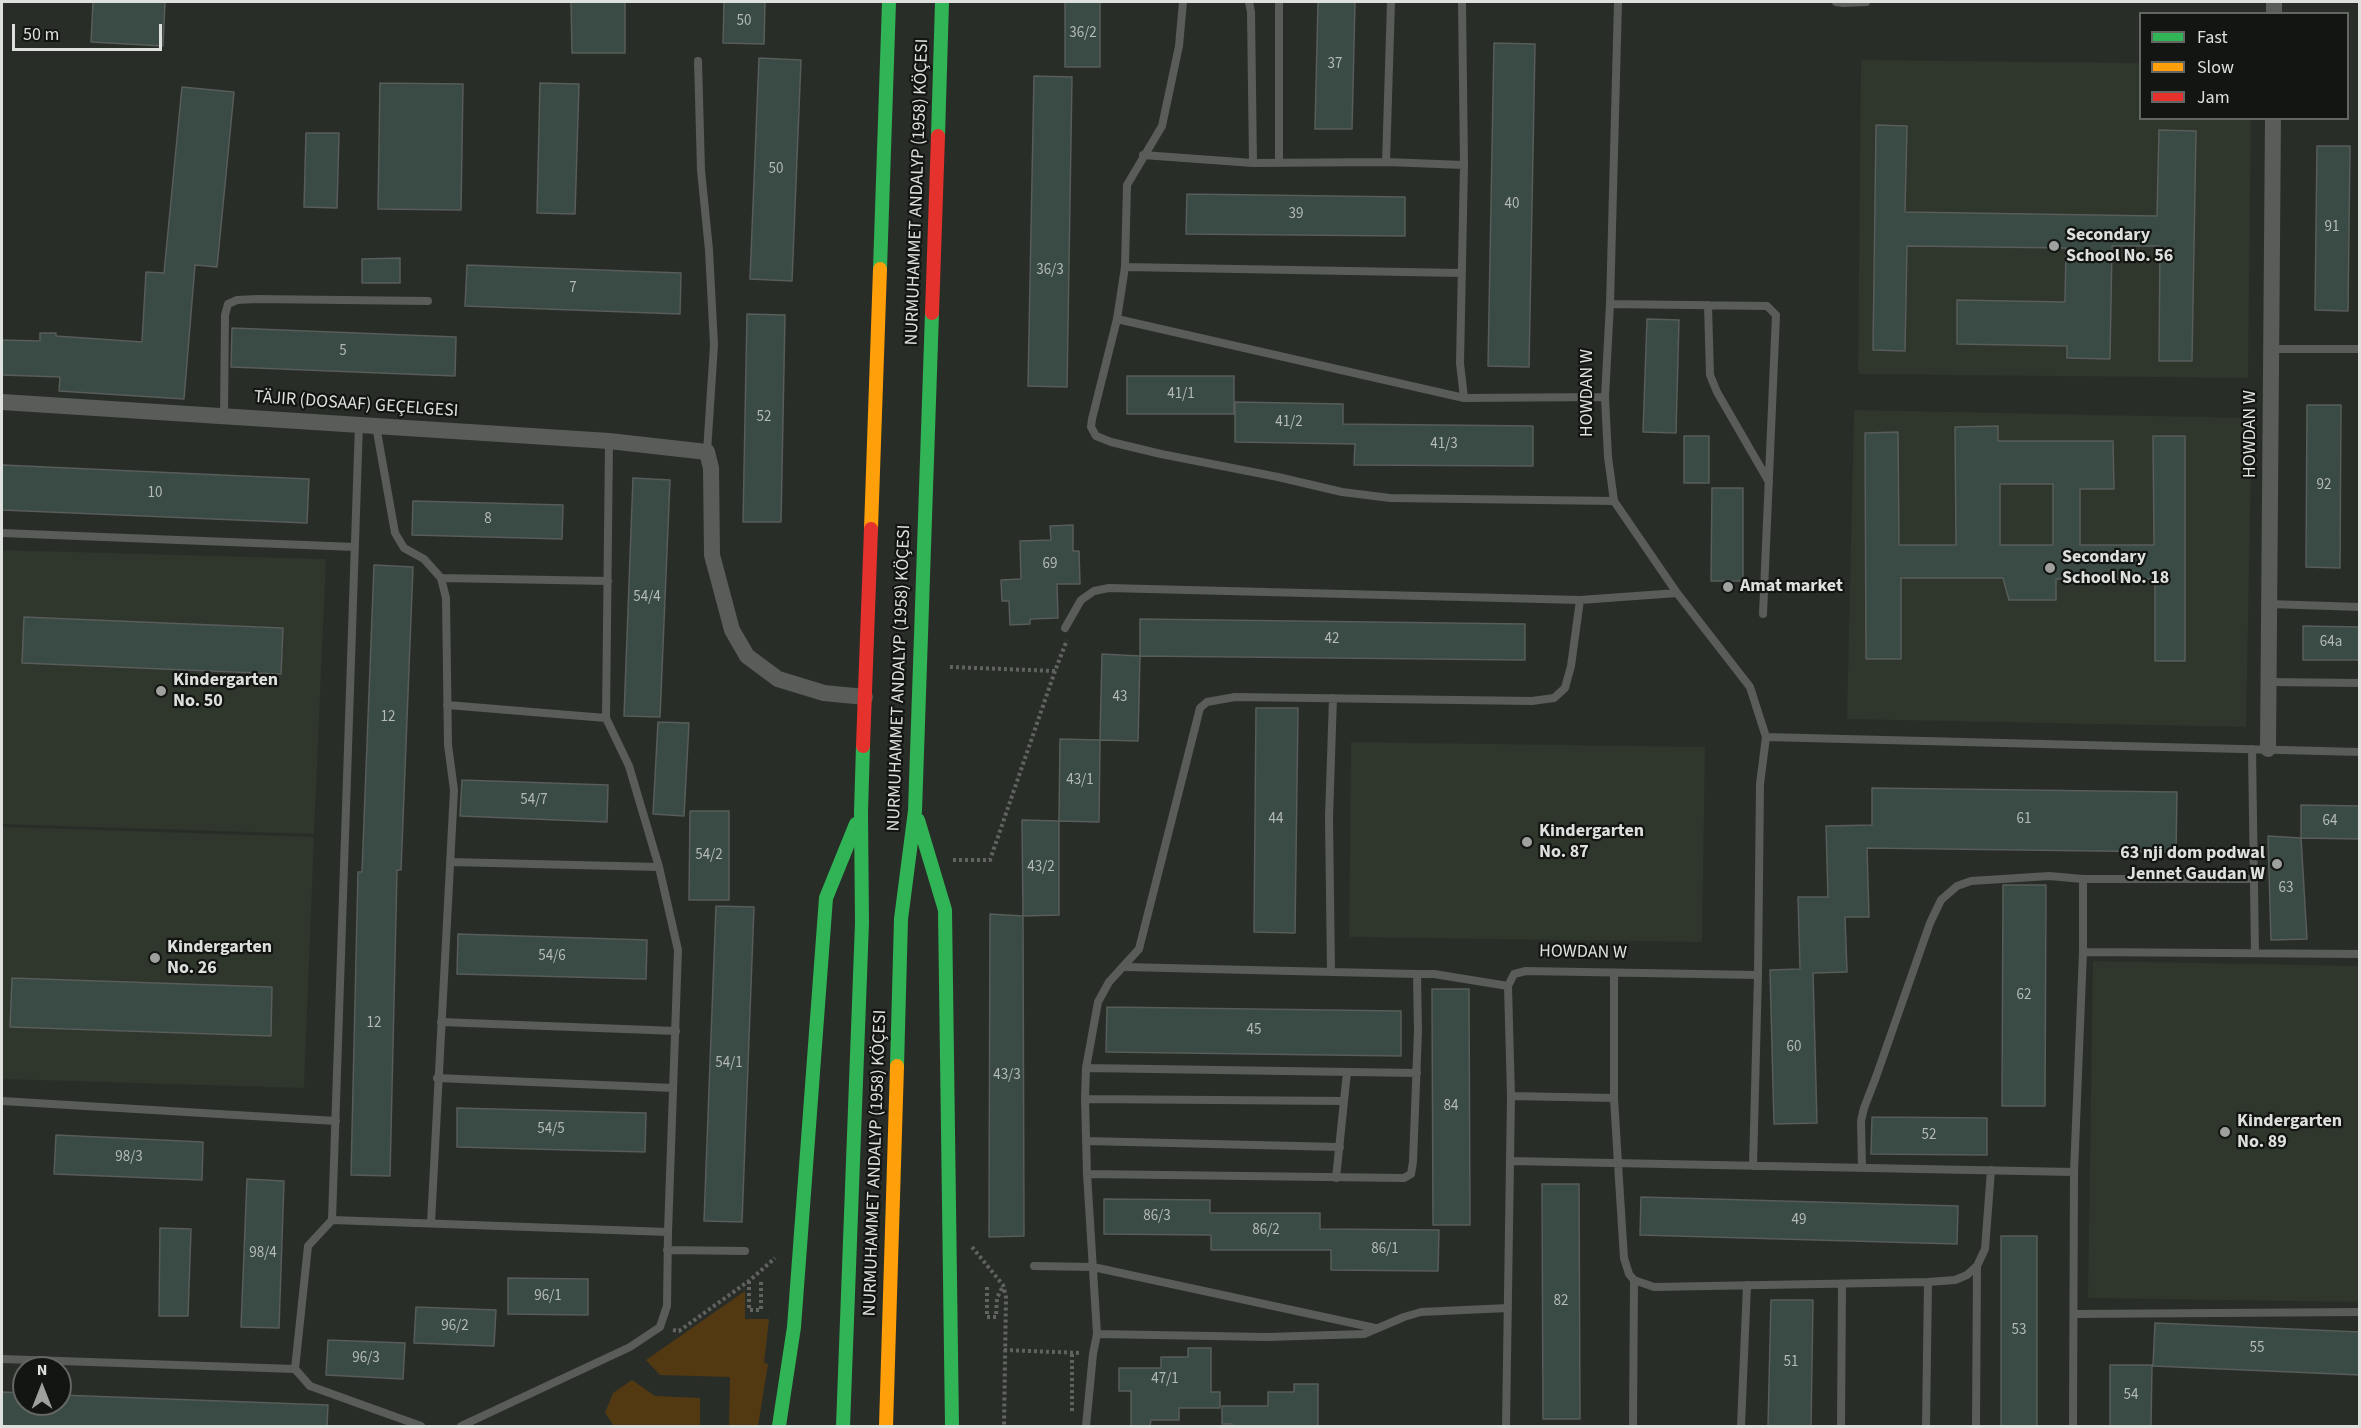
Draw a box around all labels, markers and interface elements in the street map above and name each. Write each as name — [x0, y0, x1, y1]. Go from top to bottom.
scale bar — [15, 12, 165, 50]
legend — [2139, 12, 2349, 120]
house number: 50 — [737, 13, 751, 31]
text: 50 m — [23, 22, 59, 47]
house number: 36/2 — [1069, 25, 1097, 43]
text: Fast — [2197, 25, 2228, 50]
street label: NURMUHAMMET ANDALYP (1958) KÖÇESI — [902, 38, 934, 346]
text: Slow — [2197, 55, 2234, 80]
house number: 37 — [1328, 56, 1342, 74]
text: Jam — [2197, 85, 2230, 110]
house number: 50 — [769, 161, 783, 179]
house number: 40 — [1505, 196, 1519, 214]
house number: 39 — [1289, 206, 1303, 224]
house number: 91 — [2325, 219, 2339, 237]
place label: Secondary School No. 56 — [2066, 225, 2173, 268]
marker: Secondary School No. 56 — [2047, 239, 2061, 253]
house number: 36/3 — [1036, 262, 1064, 280]
house number: 7 — [569, 280, 577, 298]
house number: 5 — [339, 343, 347, 361]
street label: HOWDAN W — [1577, 349, 1599, 437]
house number: 41/1 — [1167, 386, 1195, 404]
street label: TÄJIR (DOSAAF) GEÇELGESI — [253, 387, 459, 423]
street label: HOWDAN W — [2240, 390, 2262, 478]
house number: 52 — [757, 409, 771, 427]
house number: 41/2 — [1275, 414, 1303, 432]
house number: 41/3 — [1430, 436, 1458, 454]
house number: 92 — [2317, 477, 2331, 495]
house number: 10 — [148, 485, 162, 503]
house number: 8 — [484, 511, 492, 529]
street label: NURMUHAMMET ANDALYP (1958) KÖÇESI — [884, 524, 916, 832]
place label: Secondary School No. 18 — [2062, 547, 2169, 590]
house number: 69 — [1043, 556, 1057, 574]
marker: Secondary School No. 18 — [2043, 561, 2057, 575]
place label: Amat market — [1740, 576, 1843, 598]
marker: Amat market — [1721, 580, 1735, 594]
house number: 54/4 — [633, 589, 661, 607]
house number: 42 — [1325, 631, 1339, 649]
house number: 64a — [2320, 634, 2342, 652]
place label: Kindergarten No. 50 — [173, 670, 278, 712]
marker: Kindergarten No. 50 — [154, 684, 168, 698]
house number: 43 — [1113, 689, 1127, 707]
house number: 12 — [381, 709, 395, 727]
house number: 43/1 — [1066, 772, 1094, 790]
house number: 54/7 — [520, 792, 548, 810]
house number: 44 — [1269, 811, 1283, 829]
house number: 61 — [2017, 811, 2031, 829]
house number: 64 — [2323, 813, 2337, 831]
place label: Kindergarten No. 87 — [1539, 821, 1644, 864]
marker: Kindergarten No. 87 — [1520, 835, 1534, 849]
place label: 63 nji dom podwal Jennet Gaudan W — [2120, 843, 2265, 886]
house number: 54/2 — [695, 847, 723, 865]
marker: 63 nji dom podwal Jennet Gaudan W — [2270, 857, 2284, 871]
house number: 43/2 — [1027, 859, 1055, 877]
house number: 63 — [2279, 880, 2293, 898]
place label: Kindergarten No. 26 — [167, 937, 272, 980]
street label: HOWDAN W — [1539, 941, 1627, 965]
house number: 54/6 — [538, 948, 566, 966]
marker: Kindergarten No. 26 — [148, 951, 162, 965]
house number: 62 — [2017, 987, 2031, 1005]
street label: NURMUHAMMET ANDALYP (1958) KÖÇESI — [860, 1009, 892, 1317]
house number: 12 — [367, 1015, 381, 1033]
house number: 45 — [1247, 1022, 1261, 1040]
house number: 60 — [1787, 1039, 1801, 1057]
house number: 54/1 — [715, 1055, 743, 1073]
house number: 43/3 — [993, 1067, 1021, 1085]
house number: 84 — [1444, 1098, 1458, 1116]
place label: Kindergarten No. 89 — [2237, 1111, 2342, 1154]
house number: 54/5 — [537, 1121, 565, 1139]
marker: Kindergarten No. 89 — [2218, 1125, 2232, 1139]
house number: 52 — [1922, 1127, 1936, 1145]
house number: 98/3 — [115, 1149, 143, 1167]
house number: 86/3 — [1143, 1208, 1171, 1226]
house number: 49 — [1792, 1212, 1806, 1230]
house number: 86/2 — [1252, 1222, 1280, 1240]
house number: 86/1 — [1371, 1241, 1399, 1259]
house number: 98/4 — [249, 1245, 277, 1263]
house number: 96/1 — [534, 1288, 562, 1306]
house number: 82 — [1554, 1293, 1568, 1311]
house number: 96/2 — [441, 1318, 469, 1336]
house number: 53 — [2012, 1322, 2026, 1340]
house number: 55 — [2250, 1340, 2264, 1358]
house number: 96/3 — [352, 1350, 380, 1368]
house number: 51 — [1784, 1354, 1798, 1372]
north arrow — [12, 1356, 72, 1416]
text: N — [37, 1359, 47, 1381]
house number: 47/1 — [1151, 1371, 1179, 1389]
house number: 54 — [2124, 1387, 2138, 1405]

